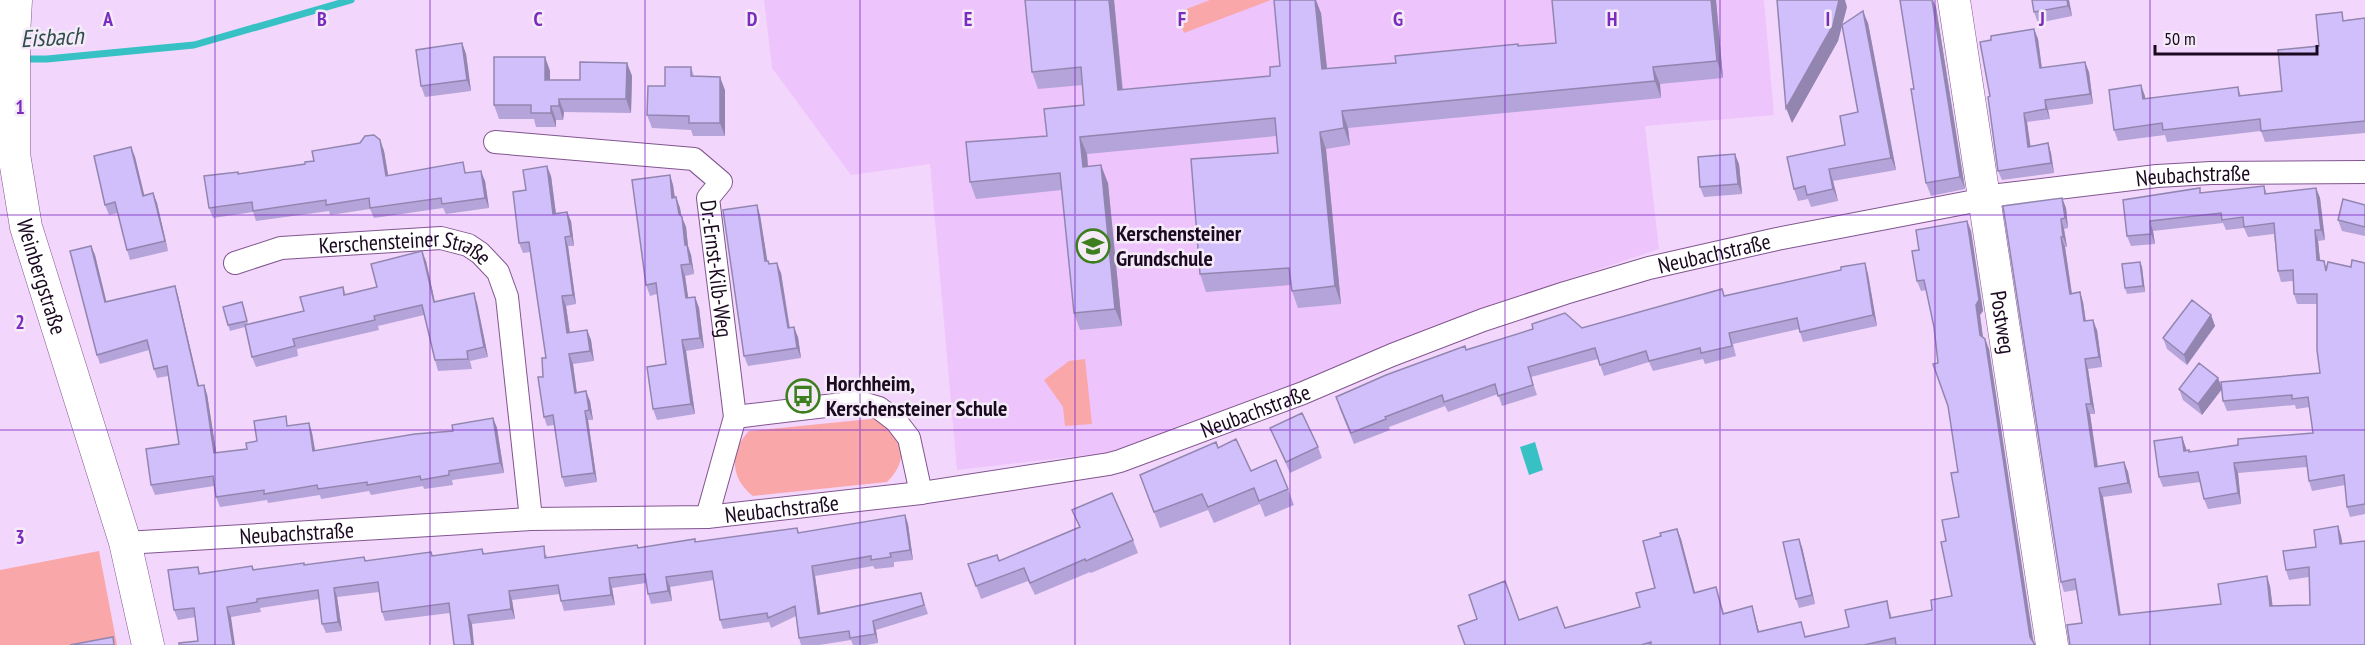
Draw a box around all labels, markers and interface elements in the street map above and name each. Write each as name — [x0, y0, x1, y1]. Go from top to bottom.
text: A — [102, 6, 114, 32]
text: B — [317, 6, 327, 32]
text: C — [533, 6, 543, 32]
text: D — [747, 6, 758, 32]
text: E — [964, 6, 972, 32]
text: F — [1178, 6, 1186, 32]
text: G — [1393, 6, 1403, 32]
text: H — [1607, 6, 1617, 32]
text: I — [1826, 6, 1830, 32]
text: J — [2038, 6, 2045, 32]
scale bar — [2155, 18, 2317, 56]
water label: Eisbach — [20, 20, 86, 54]
text: 50 m — [2164, 27, 2196, 50]
text: 1 — [15, 94, 25, 120]
street label: Neubachstraße — [2134, 159, 2250, 192]
street label: Dr.-Ernst-Kilb-Weg — [694, 198, 739, 339]
street label: Weinbergstraße — [11, 217, 73, 338]
place label: Kerschensteiner Grundschule — [1116, 219, 1242, 272]
street label: Kerschensteiner Straße — [318, 224, 498, 270]
street label: Neubachstraße — [1655, 227, 1773, 280]
school or university icon: Kerschensteiner Grundschule — [1075, 228, 1111, 264]
street label: Postweg — [1984, 289, 2022, 356]
text: 2 — [15, 309, 25, 335]
place label: Horchheim, Kerschensteiner Schule — [826, 369, 1008, 422]
bus stop icon: Horchheim, Kerschensteiner Schule — [785, 378, 821, 414]
street label: Neubachstraße — [1197, 378, 1314, 444]
street label: Neubachstraße — [723, 488, 840, 529]
street label: Neubachstraße — [239, 515, 355, 550]
text: 3 — [15, 524, 25, 550]

